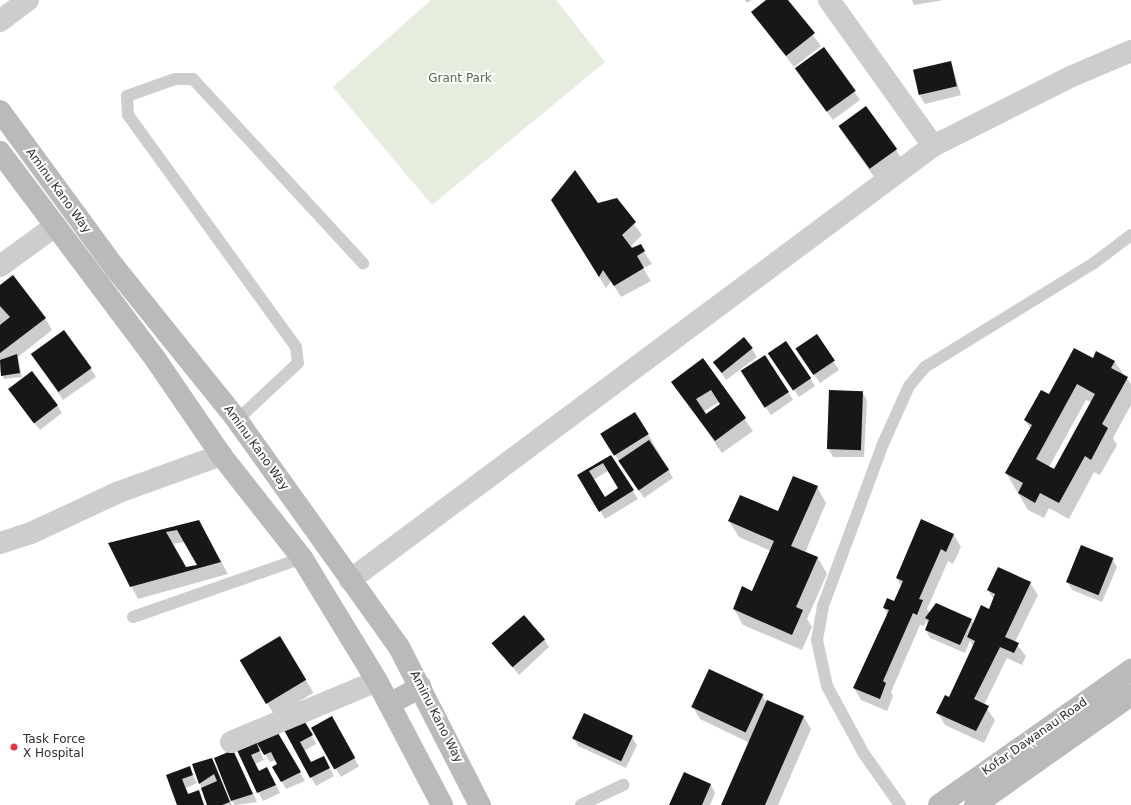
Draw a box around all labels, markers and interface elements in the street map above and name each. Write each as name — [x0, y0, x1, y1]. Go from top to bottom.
park label: Grant Park — [428, 72, 492, 86]
street label: Aminu Kano Way — [22, 146, 94, 236]
street label: Aminu Kano Way — [220, 403, 292, 493]
street label: Aminu Kano Way — [407, 668, 465, 766]
street label: Kofar Dawanau Road — [980, 695, 1090, 779]
place label: Task Force X Hospital — [23, 733, 85, 761]
marker: Task Force X Hospital — [8, 741, 20, 753]

